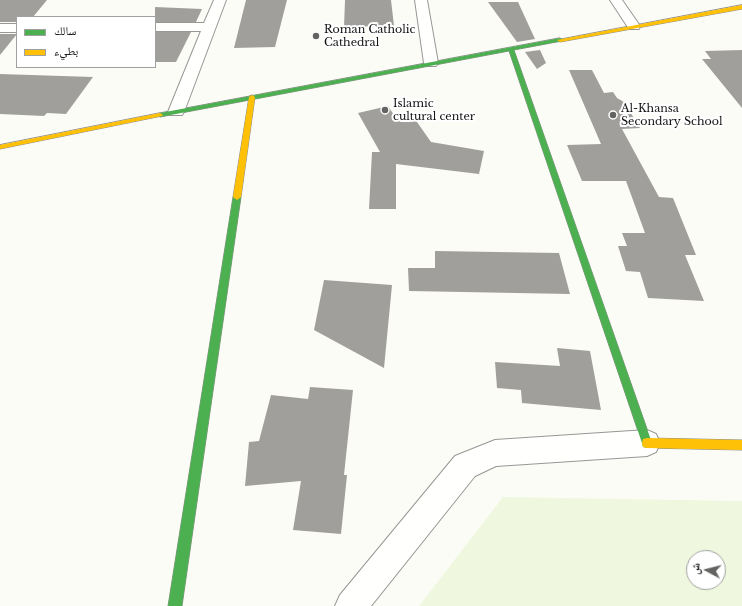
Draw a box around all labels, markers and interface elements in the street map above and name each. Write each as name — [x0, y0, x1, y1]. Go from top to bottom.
legend — [16, 16, 156, 68]
text: سالك — [54, 23, 76, 38]
place label: Roman Catholic Cathedral — [324, 23, 415, 49]
marker: Roman Catholic Cathedral — [311, 31, 321, 41]
text: بطيء — [54, 43, 78, 58]
place label: Islamic cultural center — [393, 97, 475, 123]
place label: Al-Khansa Secondary School — [621, 102, 723, 128]
marker: Islamic cultural center — [380, 105, 390, 115]
marker: Al-Khansa Secondary School — [608, 110, 618, 120]
north arrow — [686, 550, 726, 590]
text: ش — [687, 562, 703, 575]

